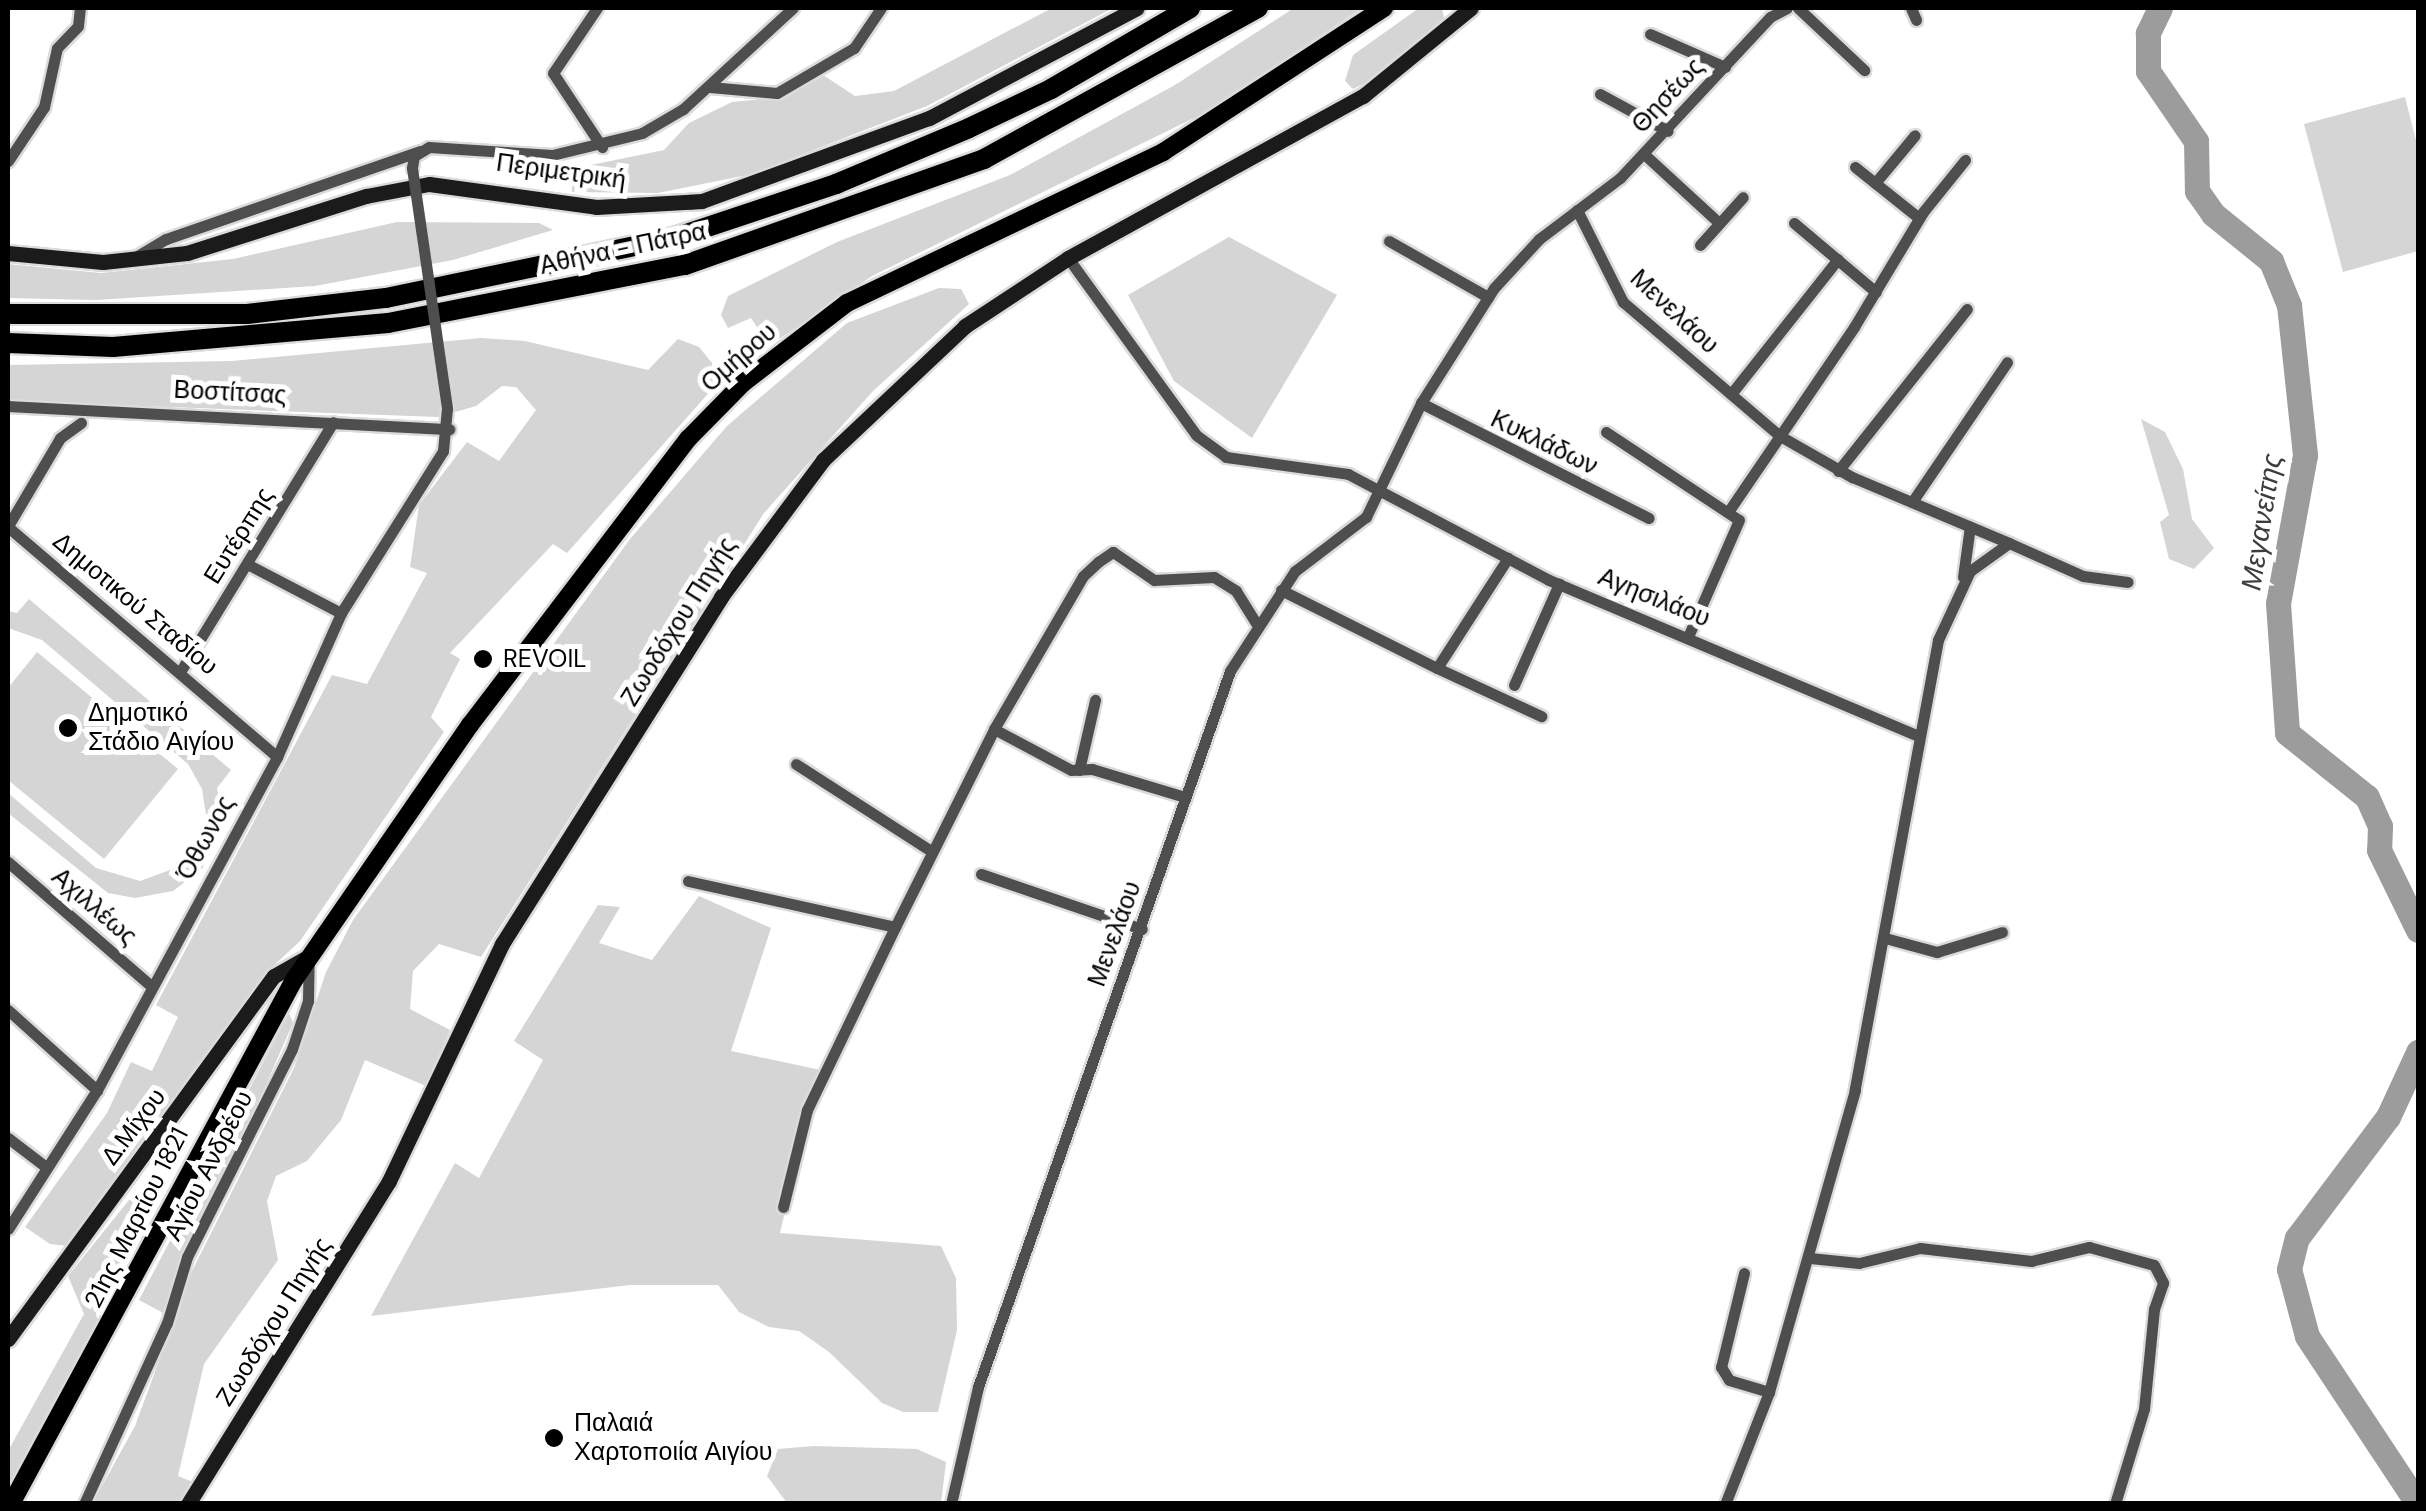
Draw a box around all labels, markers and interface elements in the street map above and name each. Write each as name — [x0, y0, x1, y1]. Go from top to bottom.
street label: Θησέως — [1626, 52, 1710, 140]
street label: Περιμετρική — [494, 148, 628, 196]
street label: Αθήνα - Πάτρα — [537, 217, 709, 281]
street label: Μενελάου — [1624, 264, 1724, 360]
street label: Ομήρου — [695, 317, 783, 399]
street label: Βοστίτσας — [173, 375, 287, 411]
street label: Κυκλάδων — [1486, 404, 1602, 482]
water label: Μεγανείτης — [2235, 451, 2289, 593]
street label: Ευτέρπης — [198, 482, 280, 590]
street label: Δημοτικού Σταδίου — [47, 526, 223, 682]
street label: Ζωοδόχου Πηγής — [615, 532, 743, 712]
street label: Αγησιλάου — [1594, 562, 1714, 634]
place label: REVOIL — [503, 644, 586, 674]
marker: REVOIL — [472, 648, 494, 670]
place label: Δημοτικό Στάδιο Αιγίου — [88, 699, 234, 758]
marker: Δημοτικό Στάδιο Αιγίου — [57, 717, 79, 739]
street label: Όθωνος — [171, 791, 241, 885]
street label: Αχιλλέως — [45, 862, 143, 952]
street label: Μενελάου — [1082, 877, 1148, 991]
street label: Δ.Μίχου — [96, 1083, 172, 1171]
street label: Αγίου Ανδρέου — [158, 1086, 260, 1246]
street label: 21ης Μαρτίου 1821 — [79, 1123, 195, 1313]
street label: Ζωοδόχου Πηγής — [210, 1232, 338, 1412]
place label: Παλαιά Χαρτοποιία Αιγίου — [574, 1409, 773, 1468]
marker: Παλαιά Χαρτοποιία Αιγίου — [543, 1427, 565, 1449]

